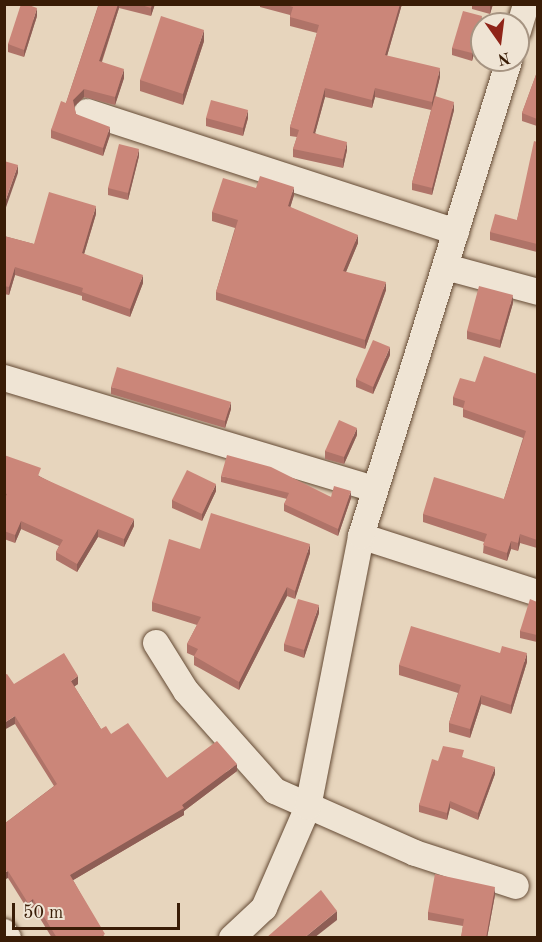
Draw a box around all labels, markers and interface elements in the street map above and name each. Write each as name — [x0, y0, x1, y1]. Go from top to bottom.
north arrow — [470, 12, 530, 72]
text: N — [496, 48, 512, 67]
scale bar — [15, 891, 183, 929]
text: 50 m — [23, 904, 63, 922]

